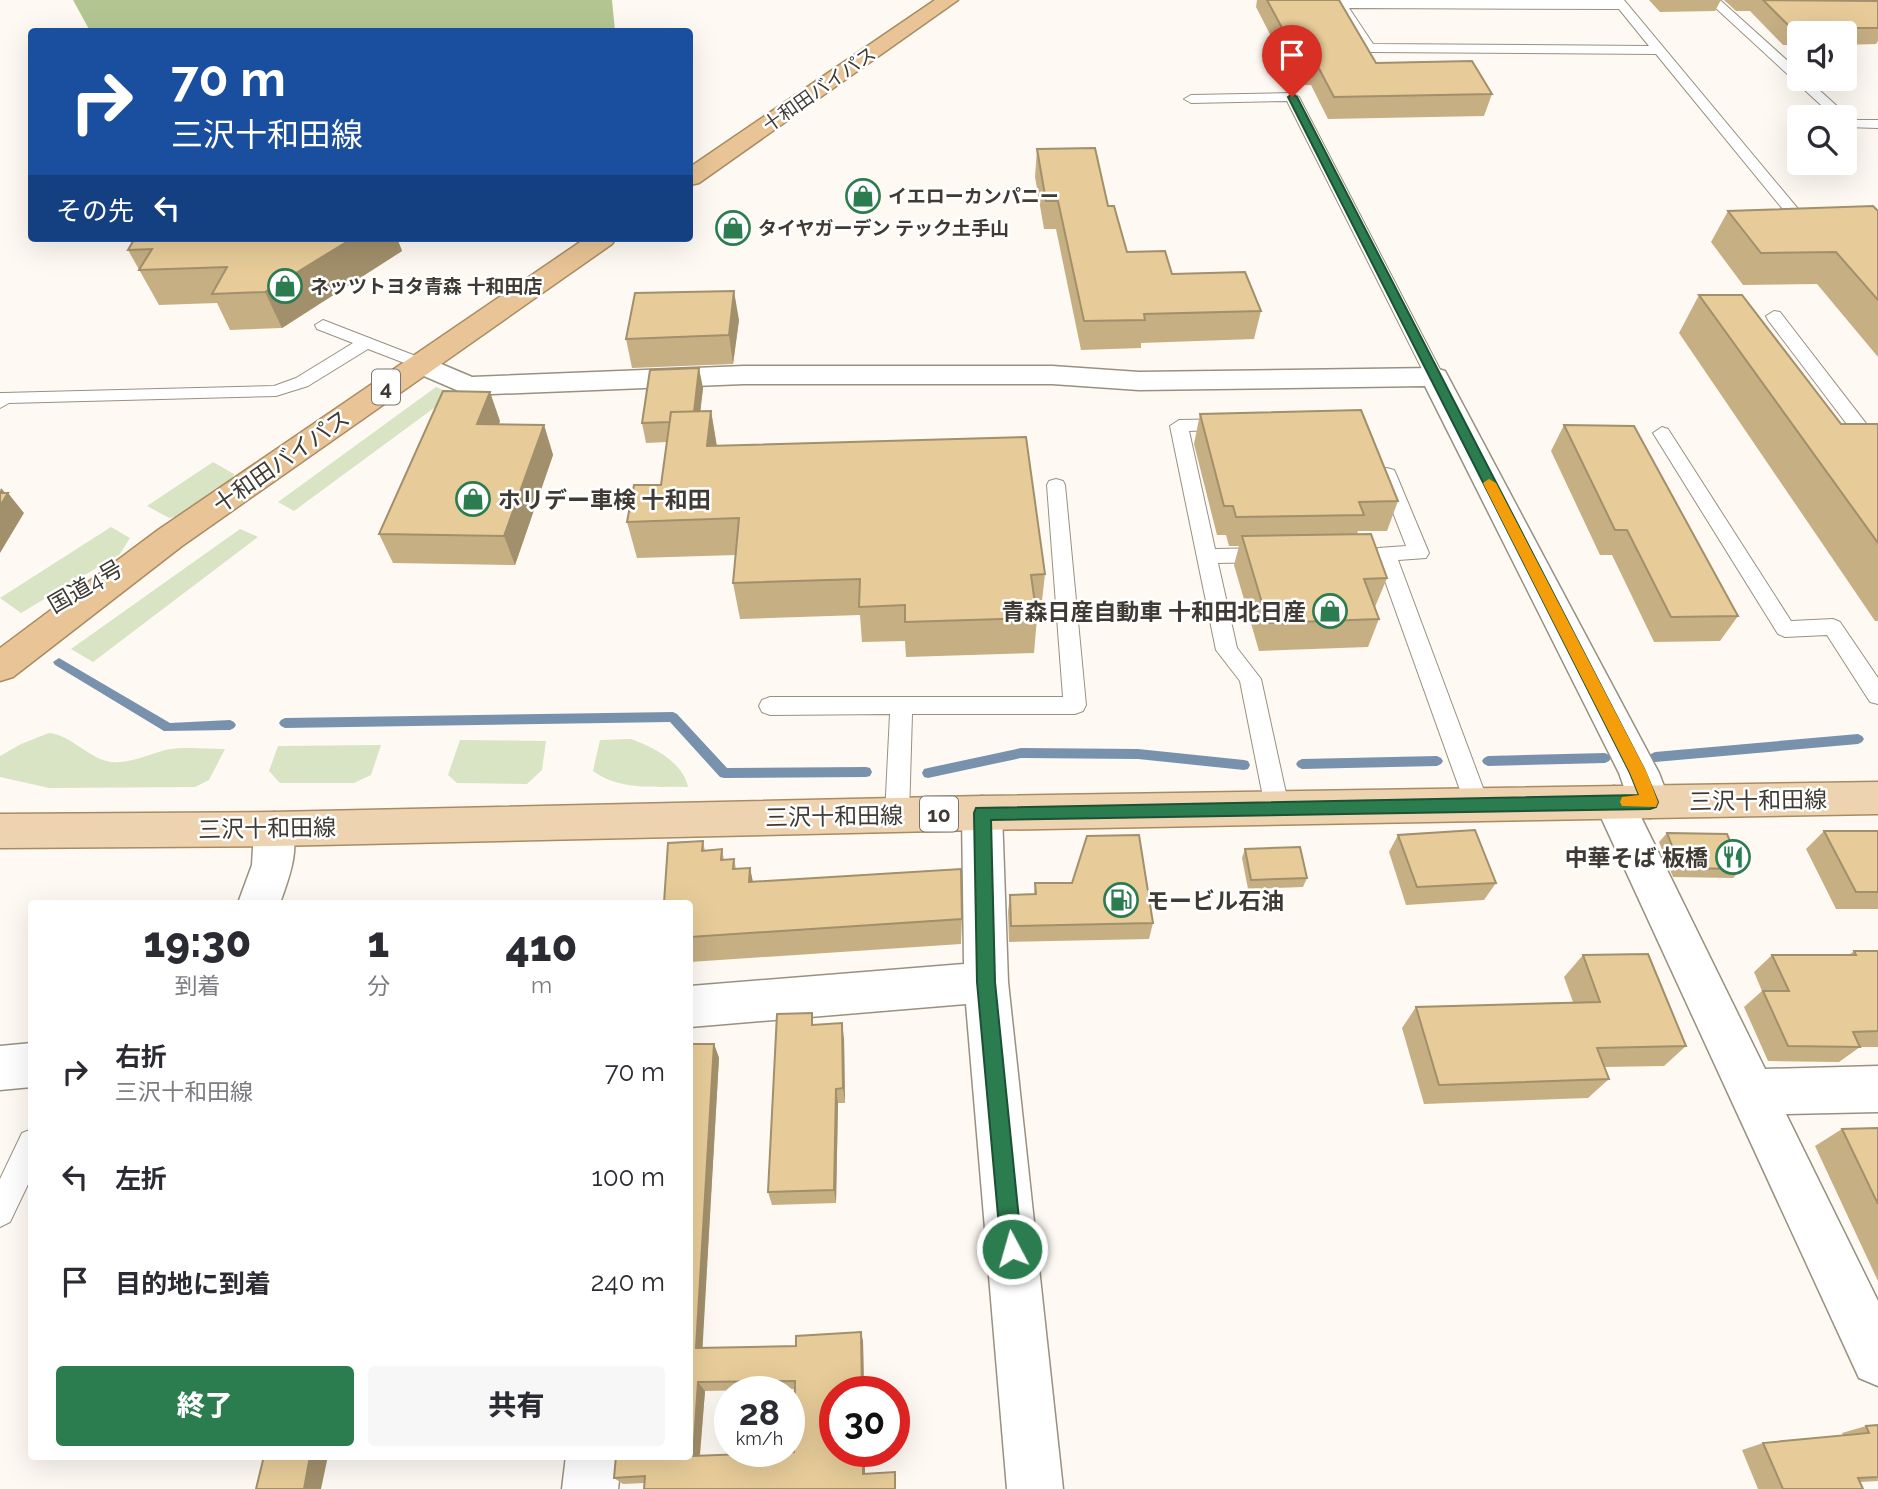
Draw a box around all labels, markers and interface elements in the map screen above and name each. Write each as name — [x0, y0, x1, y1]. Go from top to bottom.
map controls — [1787, 21, 1857, 175]
button: sound — [1787, 21, 1857, 91]
pin — [1262, 25, 1322, 97]
icon: arrive — [1273, 36, 1311, 74]
street label: 十和田バイパス — [758, 42, 880, 136]
text: 70 m — [171, 50, 286, 107]
icon: right — [56, 56, 147, 147]
button: search — [1787, 105, 1857, 175]
text: 三沢十和田線 — [171, 116, 363, 153]
shop icon: イエローカンパニー — [844, 177, 882, 215]
place label: イエローカンパニー — [888, 185, 1059, 207]
icon: left — [148, 189, 186, 227]
text: その先 — [56, 196, 134, 226]
shop icon: タイヤガーデン テック土手山 — [714, 209, 752, 247]
place label: タイヤガーデン テック土手山 — [758, 217, 1009, 239]
shop icon: ネッツトヨタ青森 十和田店 — [266, 267, 304, 305]
place label: ネッツトヨタ青森 十和田店 — [310, 275, 543, 297]
road number: 4 — [372, 370, 400, 404]
street label: 十和田バイパス — [208, 404, 354, 518]
shop icon: ホリデー車検 十和田 — [454, 480, 492, 518]
place label: ホリデー車検 十和田 — [498, 486, 711, 513]
street label: 国道4号 — [43, 554, 127, 618]
shop icon: 青森日産自動車 十和田北日産 — [1311, 592, 1349, 630]
place label: 青森日産自動車 十和田北日産 — [1001, 598, 1306, 625]
street label: 三沢十和田線 — [1689, 785, 1827, 815]
road number: 10 — [920, 796, 958, 832]
street label: 三沢十和田線 — [765, 801, 903, 831]
street label: 三沢十和田線 — [198, 813, 336, 843]
restaurant icon: 中華そば 板橋 — [1714, 838, 1752, 876]
place label: 中華そば 板橋 — [1564, 844, 1708, 871]
fuel station icon: モービル石油 — [1102, 881, 1140, 919]
place label: モービル石油 — [1146, 887, 1284, 914]
text: 19:30 — [144, 918, 251, 967]
text: 1 — [368, 918, 389, 967]
text: 410 — [506, 922, 577, 971]
text: m — [531, 971, 552, 998]
text: 到着 — [174, 972, 220, 999]
text: 分 — [367, 972, 390, 999]
text: 右折 — [115, 1042, 167, 1072]
icon: right — [56, 1053, 94, 1091]
text: 70 m — [605, 1057, 665, 1087]
text: 三沢十和田線 — [115, 1078, 253, 1105]
icon: left — [56, 1158, 94, 1196]
text: 100 m — [592, 1162, 665, 1192]
text: 左折 — [115, 1164, 167, 1194]
position arrow — [975, 1212, 1049, 1286]
icon: arrive — [56, 1263, 94, 1301]
text: 240 m — [591, 1267, 665, 1297]
text: 目的地に到着 — [115, 1269, 271, 1299]
button: 終了 — [56, 1366, 354, 1446]
button: 共有 — [368, 1366, 665, 1446]
speed limit sign: 30 — [819, 1376, 910, 1467]
text: 28 — [739, 1392, 780, 1433]
text: km/h — [736, 1428, 783, 1449]

